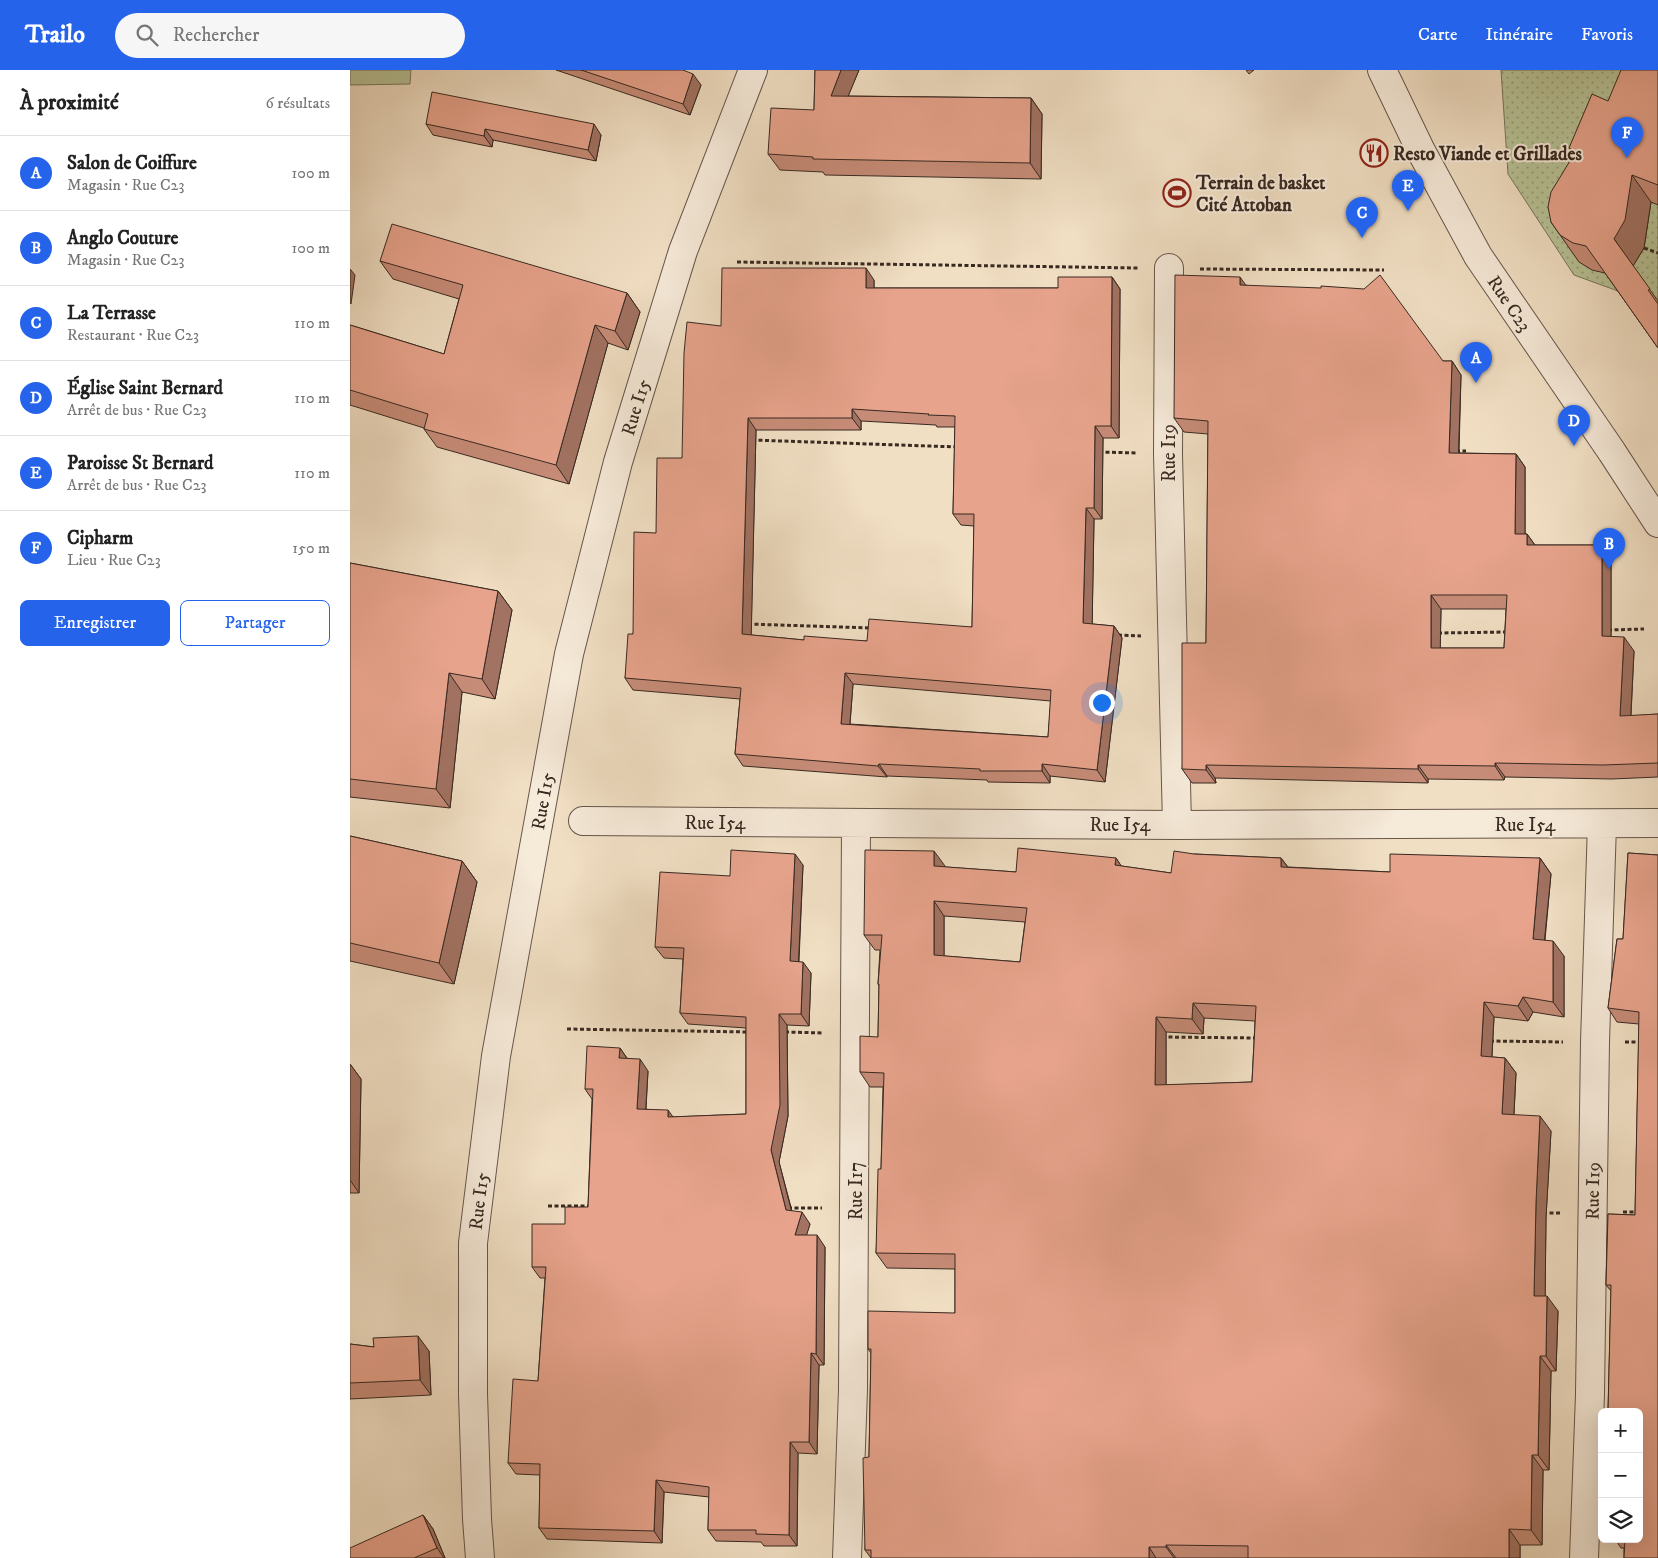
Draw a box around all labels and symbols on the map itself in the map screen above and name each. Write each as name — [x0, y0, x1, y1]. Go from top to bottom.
pin: F — [1611, 117, 1643, 158]
restaurant icon: Resto Viande et Grillades — [1359, 138, 1389, 168]
place label: Resto Viande et Grillades — [1393, 143, 1582, 166]
pin: E — [1392, 170, 1424, 211]
place label: Terrain de basket Cité Attoban — [1195, 172, 1326, 217]
sports icon: Terrain de basket Cité Attoban — [1162, 178, 1192, 208]
pin: C — [1346, 197, 1378, 238]
street label: Rue C23 — [1482, 271, 1536, 336]
pin: A — [1460, 342, 1492, 383]
street label: Rue I15 — [617, 376, 656, 438]
pin: D — [1558, 405, 1590, 446]
street label: Rue I19 — [1158, 424, 1181, 482]
pin: B — [1593, 528, 1625, 569]
your location — [1089, 690, 1115, 716]
street label: Rue I15 — [527, 770, 560, 832]
street label: Rue I54 — [685, 812, 747, 835]
street label: Rue I54 — [1090, 814, 1152, 837]
street label: Rue I54 — [1495, 814, 1557, 837]
street label: Rue I17 — [845, 1162, 868, 1220]
street label: Rue I19 — [1581, 1162, 1606, 1220]
street label: Rue I15 — [465, 1171, 494, 1231]

